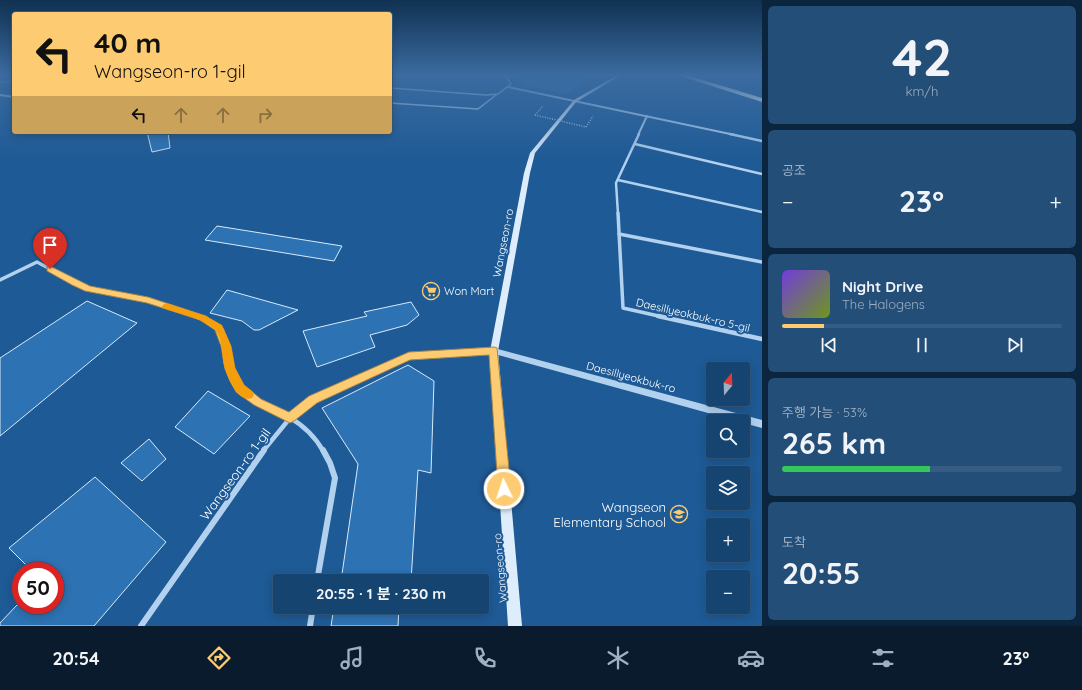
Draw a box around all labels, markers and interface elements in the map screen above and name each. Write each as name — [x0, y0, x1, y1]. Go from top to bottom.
text: 42 — [892, 24, 952, 89]
text: 40 m — [94, 25, 161, 60]
icon: left — [28, 28, 80, 80]
text: Wangseon-ro 1-gil — [94, 60, 246, 83]
text: km/h — [906, 83, 938, 99]
icon: left — [128, 104, 150, 126]
icon: ahead — [170, 104, 192, 126]
icon: ahead — [212, 104, 234, 126]
icon: right — [254, 104, 276, 126]
text: 공조 — [782, 162, 806, 178]
text: 23° — [899, 182, 944, 220]
text: − — [782, 188, 793, 216]
text: + — [1050, 188, 1062, 216]
street label: Wangseon-ro — [489, 207, 517, 279]
pin — [33, 228, 67, 269]
icon: arrive — [39, 234, 61, 256]
text: Night Drive — [842, 277, 923, 296]
supermarket icon: Won Mart — [421, 281, 441, 301]
place label: Won Mart — [444, 284, 494, 298]
street label: Daesillyeokbuk-ro 5-gil — [634, 295, 752, 335]
text: The Halogens — [842, 296, 925, 312]
icon: previous — [818, 334, 840, 356]
icon: pause — [911, 334, 933, 356]
icon: next — [1004, 334, 1026, 356]
street label: Daesillyeokbuk-ro — [585, 358, 677, 396]
north arrow — [706, 362, 750, 406]
map controls — [706, 362, 750, 614]
text: 주행 가능 · 53% — [782, 404, 867, 420]
button: search — [706, 414, 750, 458]
text: 265 km — [782, 424, 886, 462]
street label: Wangseon-ro 1-gil — [196, 425, 274, 523]
button: layers — [706, 466, 750, 510]
position arrow — [483, 468, 525, 510]
place label: Wangseon Elementary School — [553, 499, 666, 530]
school or university icon: Wangseon Elementary School — [669, 504, 689, 524]
button: + — [706, 518, 750, 562]
street label: Wangseon-ro — [490, 532, 510, 603]
text: 도착 — [782, 534, 806, 550]
text: 20:55 — [782, 554, 860, 592]
speed limit sign: 50 — [12, 562, 64, 614]
button: − — [706, 570, 750, 614]
text: 20:55 · 1 분 · 230 m — [316, 584, 446, 603]
icon: directions — [205, 644, 233, 672]
icon: music — [338, 644, 366, 672]
icon: phone — [471, 644, 499, 672]
icon: climate — [604, 644, 632, 672]
icon: car — [737, 644, 765, 672]
icon: filters — [869, 644, 897, 672]
text: 20:54 — [52, 647, 100, 670]
text: 23° — [1002, 647, 1029, 670]

